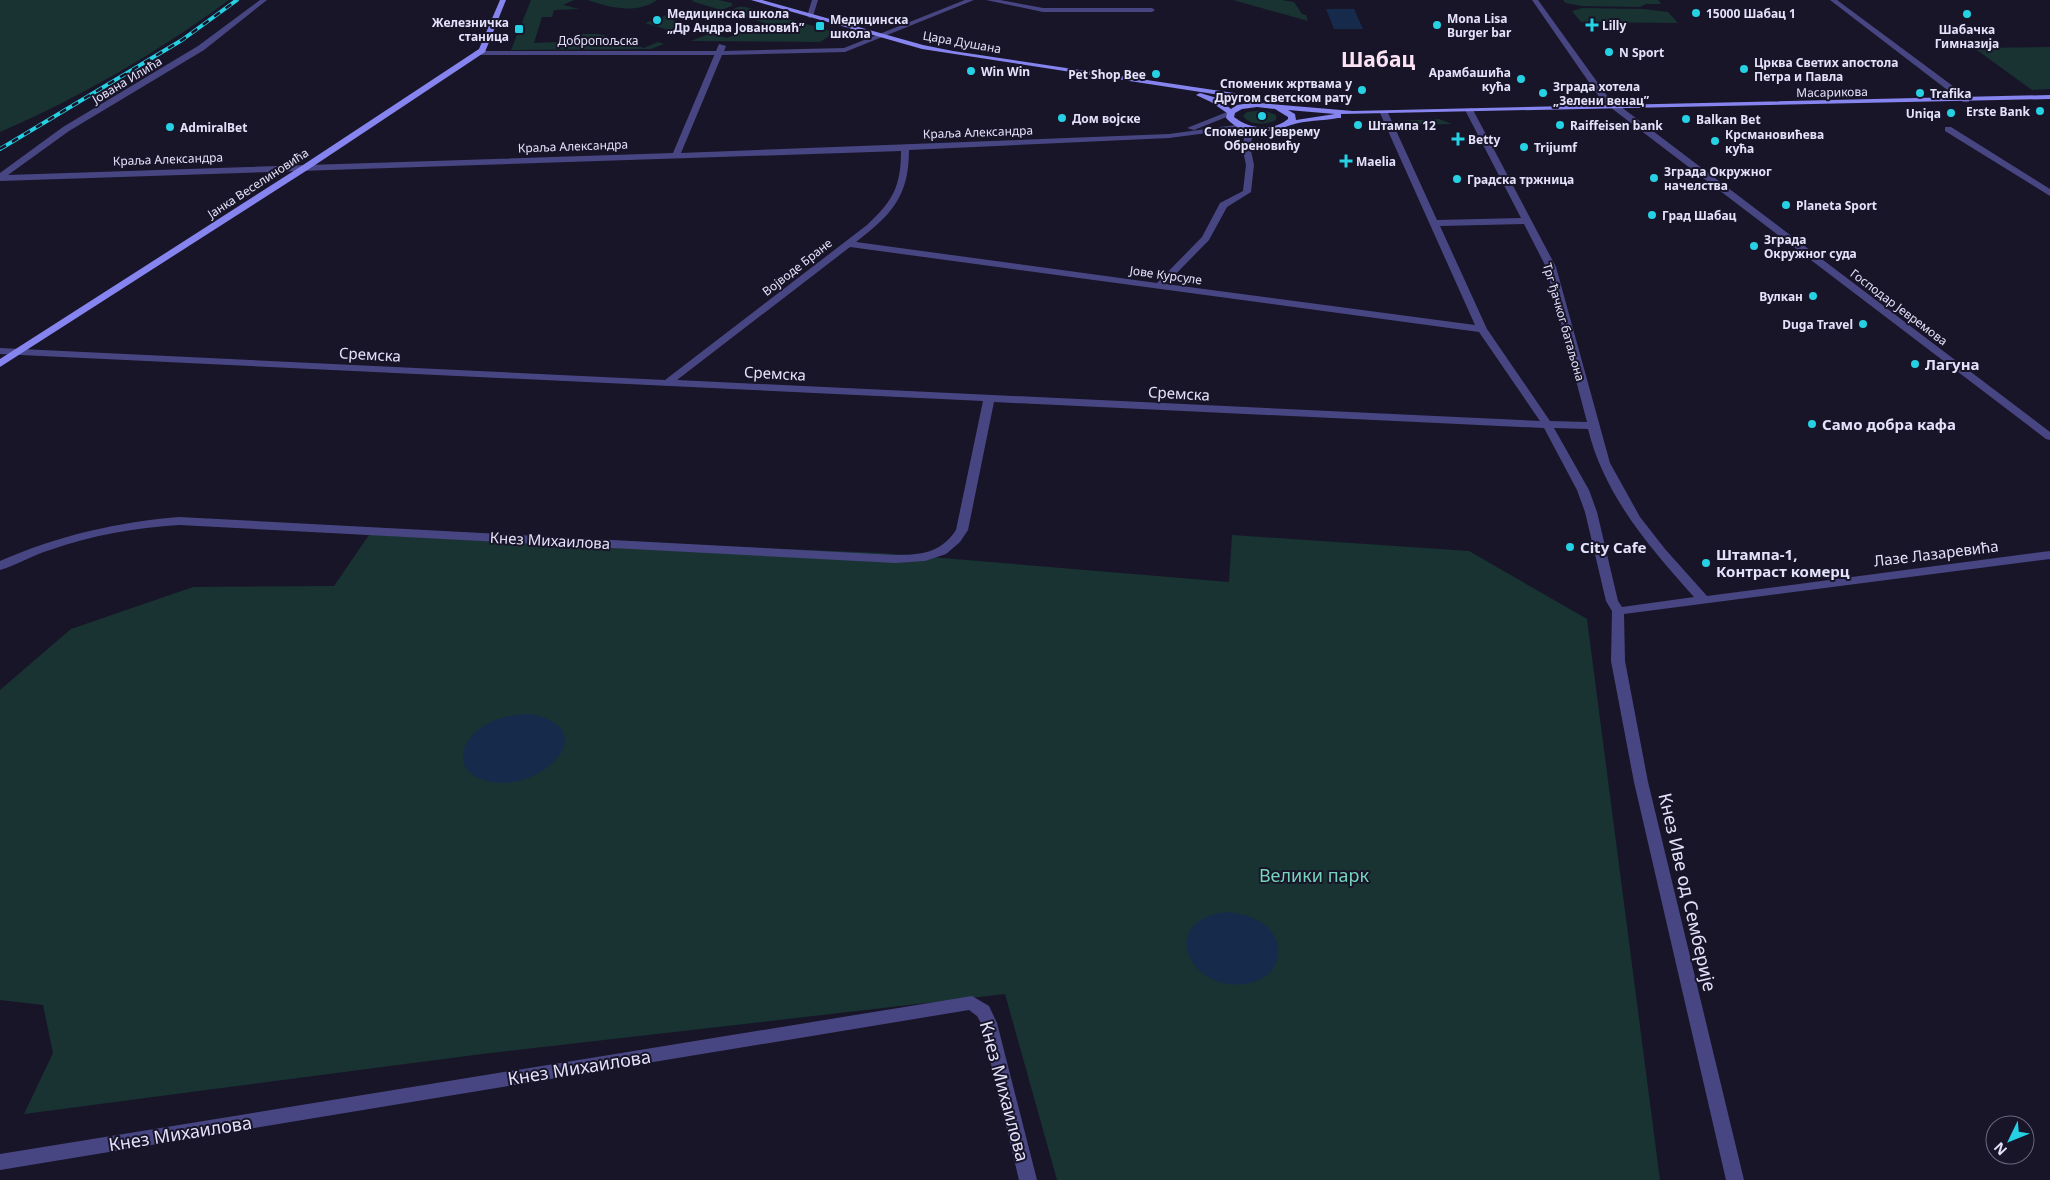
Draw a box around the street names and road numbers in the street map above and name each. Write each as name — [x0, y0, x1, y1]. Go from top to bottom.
street label: Цара Душана — [921, 27, 1003, 57]
street label: Добропољска — [558, 32, 638, 49]
street label: Јована Илића — [88, 52, 165, 108]
street label: Масарикова — [1796, 83, 1868, 101]
street label: Краља Александра — [923, 122, 1033, 142]
street label: Краља Александра — [518, 136, 628, 156]
street label: Јанка Веселиновића — [203, 144, 312, 223]
street label: Краља Александра — [113, 149, 223, 169]
street label: Војводе Бране — [759, 234, 836, 300]
street label: Јове Курсуле — [1128, 261, 1204, 289]
street label: Трг ђачког батаљона — [1539, 261, 1589, 383]
street label: Господар Јевремова — [1847, 265, 1951, 349]
street label: Сремска — [339, 342, 401, 366]
street label: Сремска — [744, 361, 806, 385]
street label: Сремска — [1148, 381, 1210, 405]
street label: Кнез Михаилова — [489, 527, 611, 553]
street label: Лазе Лазаревића — [1872, 535, 2000, 571]
street label: Кнез Иве од Семберије — [1653, 791, 1723, 994]
street label: Кнез Михаилова — [975, 1018, 1035, 1164]
street label: Кнез Михаилова — [506, 1044, 652, 1090]
street label: Кнез Михаилова — [107, 1110, 253, 1156]

